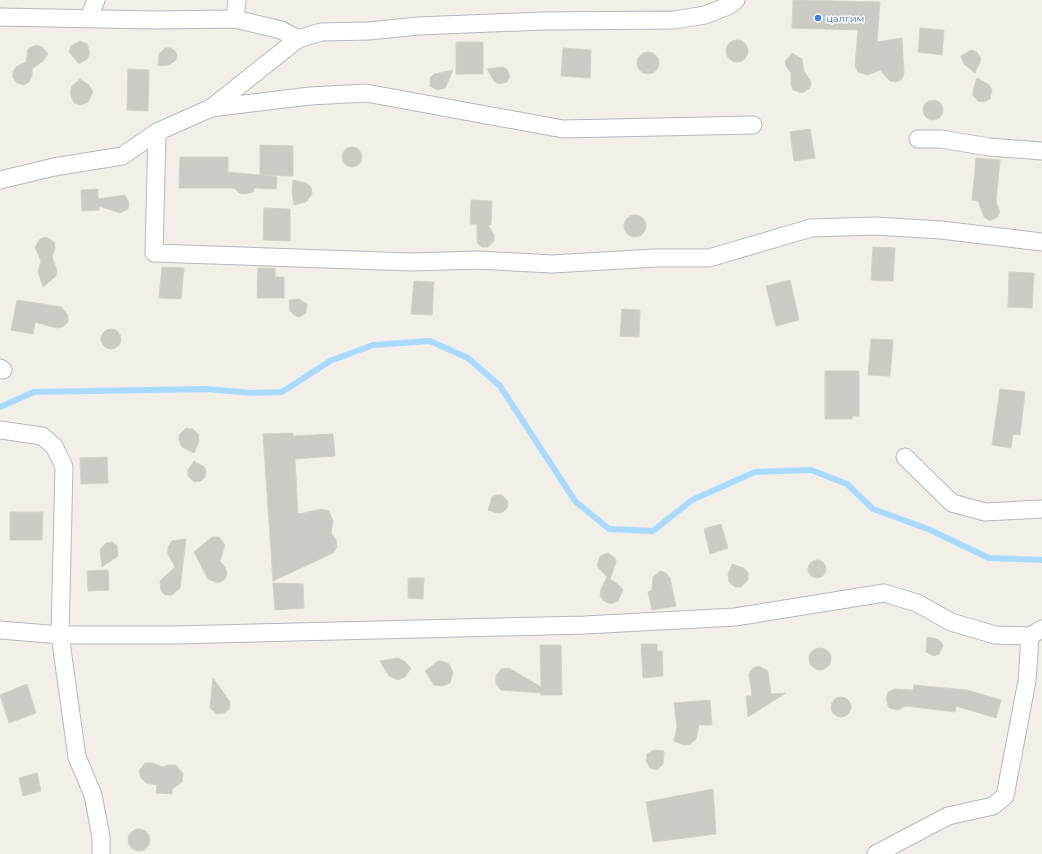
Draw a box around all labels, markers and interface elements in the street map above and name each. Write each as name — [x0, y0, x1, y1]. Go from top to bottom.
place label: цалгим — [826, 12, 865, 25]
marker: цалгим — [813, 13, 823, 23]

